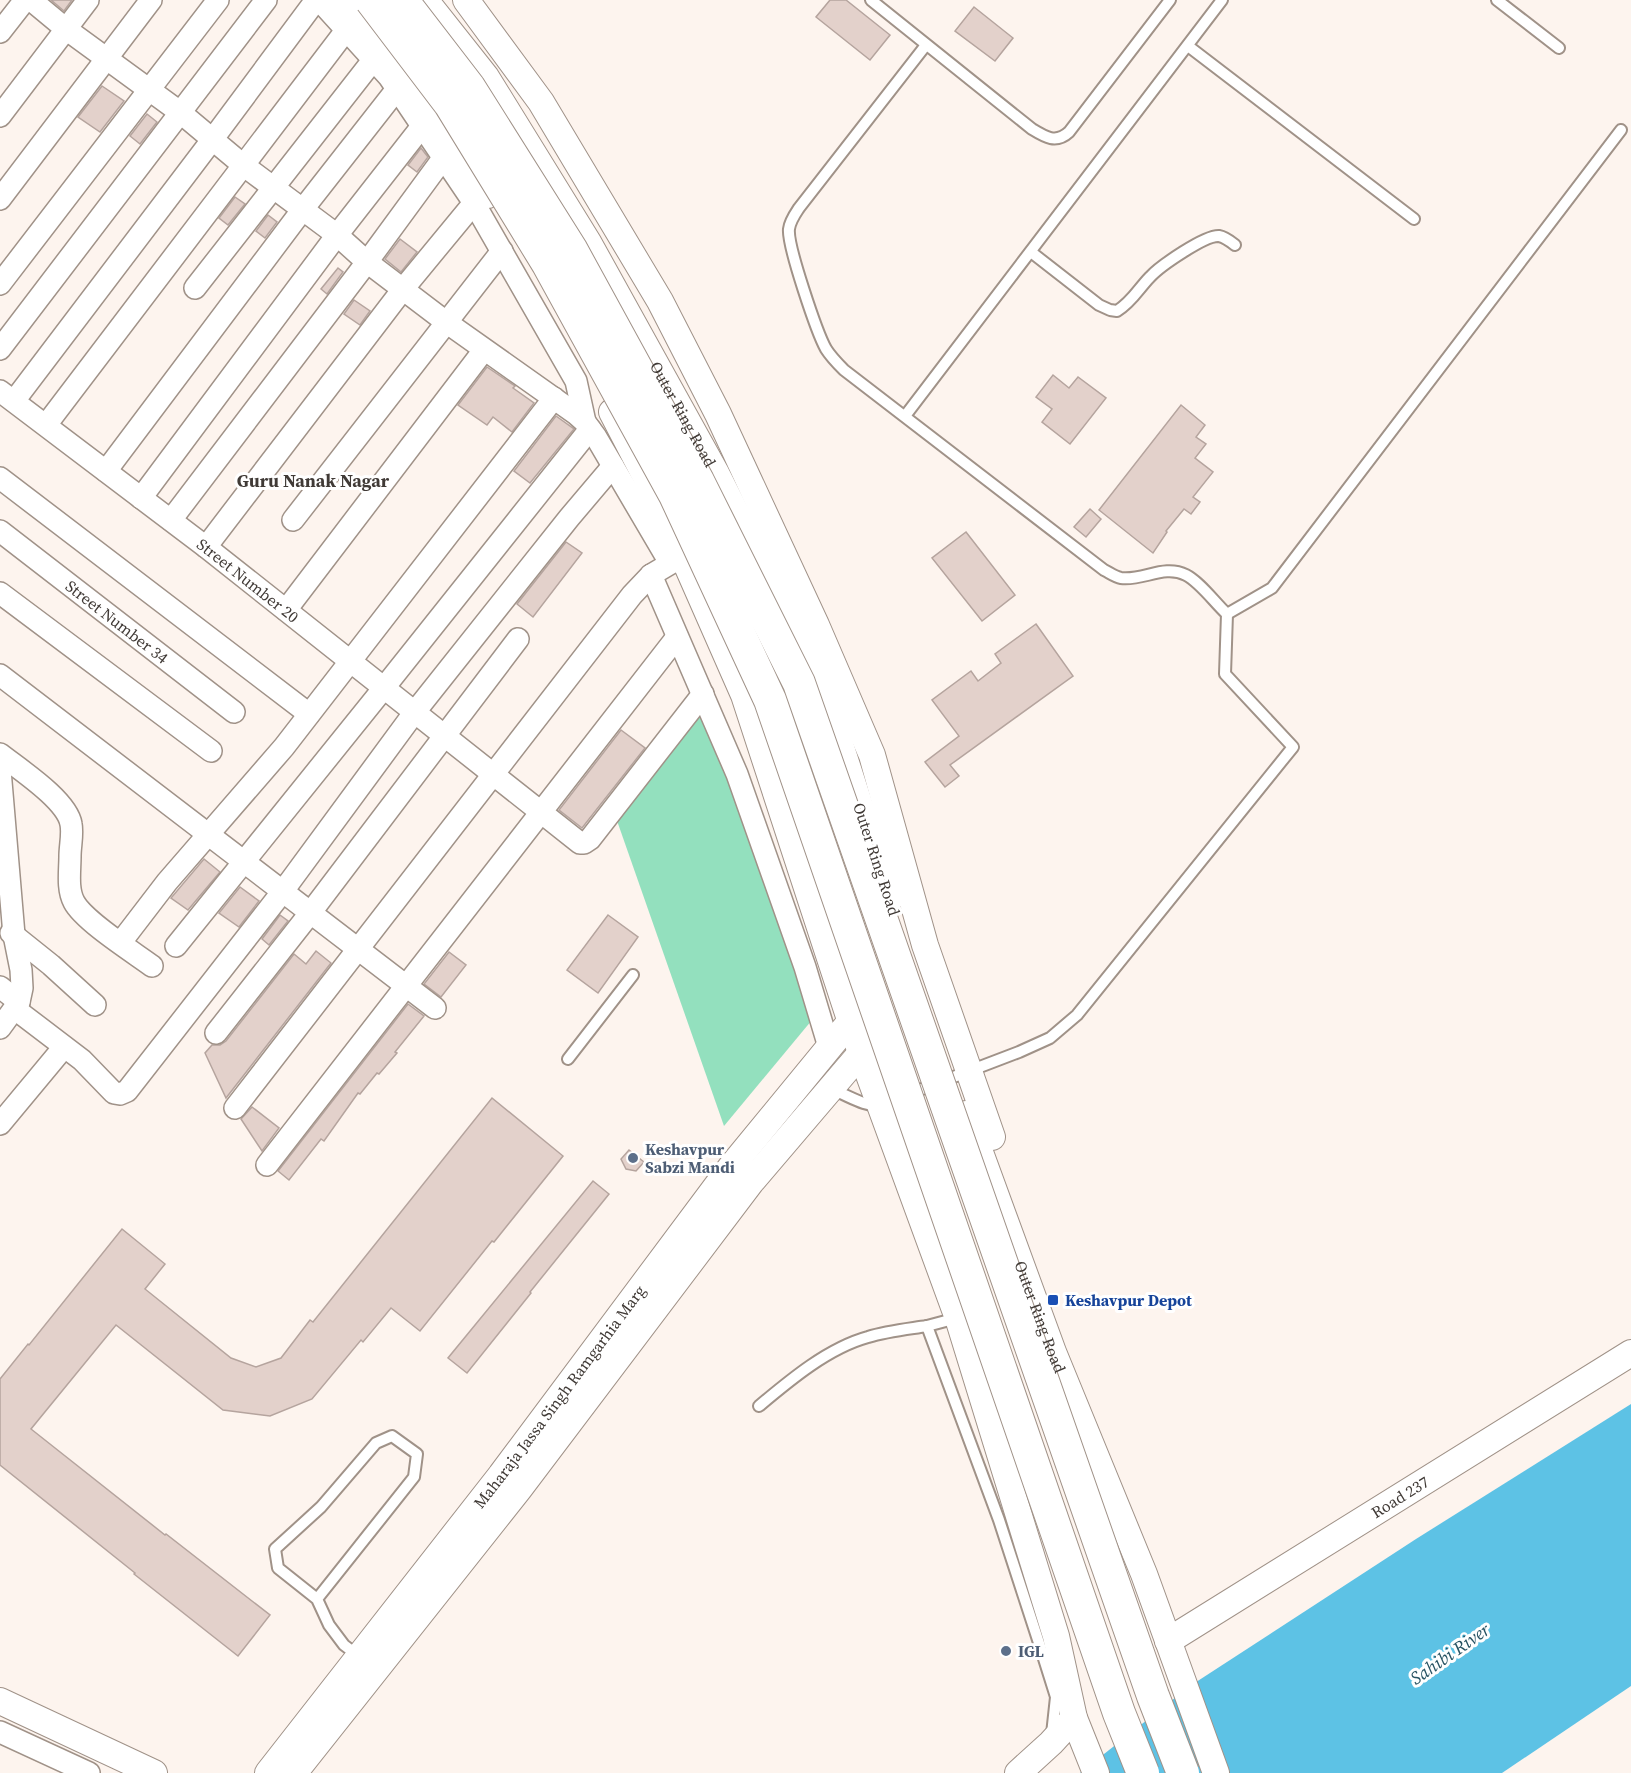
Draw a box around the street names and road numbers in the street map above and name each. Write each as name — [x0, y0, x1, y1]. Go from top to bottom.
street label: Outer Ring Road — [645, 357, 722, 471]
street label: Street Number 20 — [193, 533, 304, 627]
street label: Street Number 34 — [61, 575, 173, 668]
street label: Outer Ring Road — [848, 800, 906, 918]
street label: Outer Ring Road — [1010, 1258, 1071, 1376]
street label: Maharaja Jassa Singh Ramgarhia Marg — [468, 1280, 650, 1513]
street label: Road 237 — [1367, 1471, 1433, 1523]

